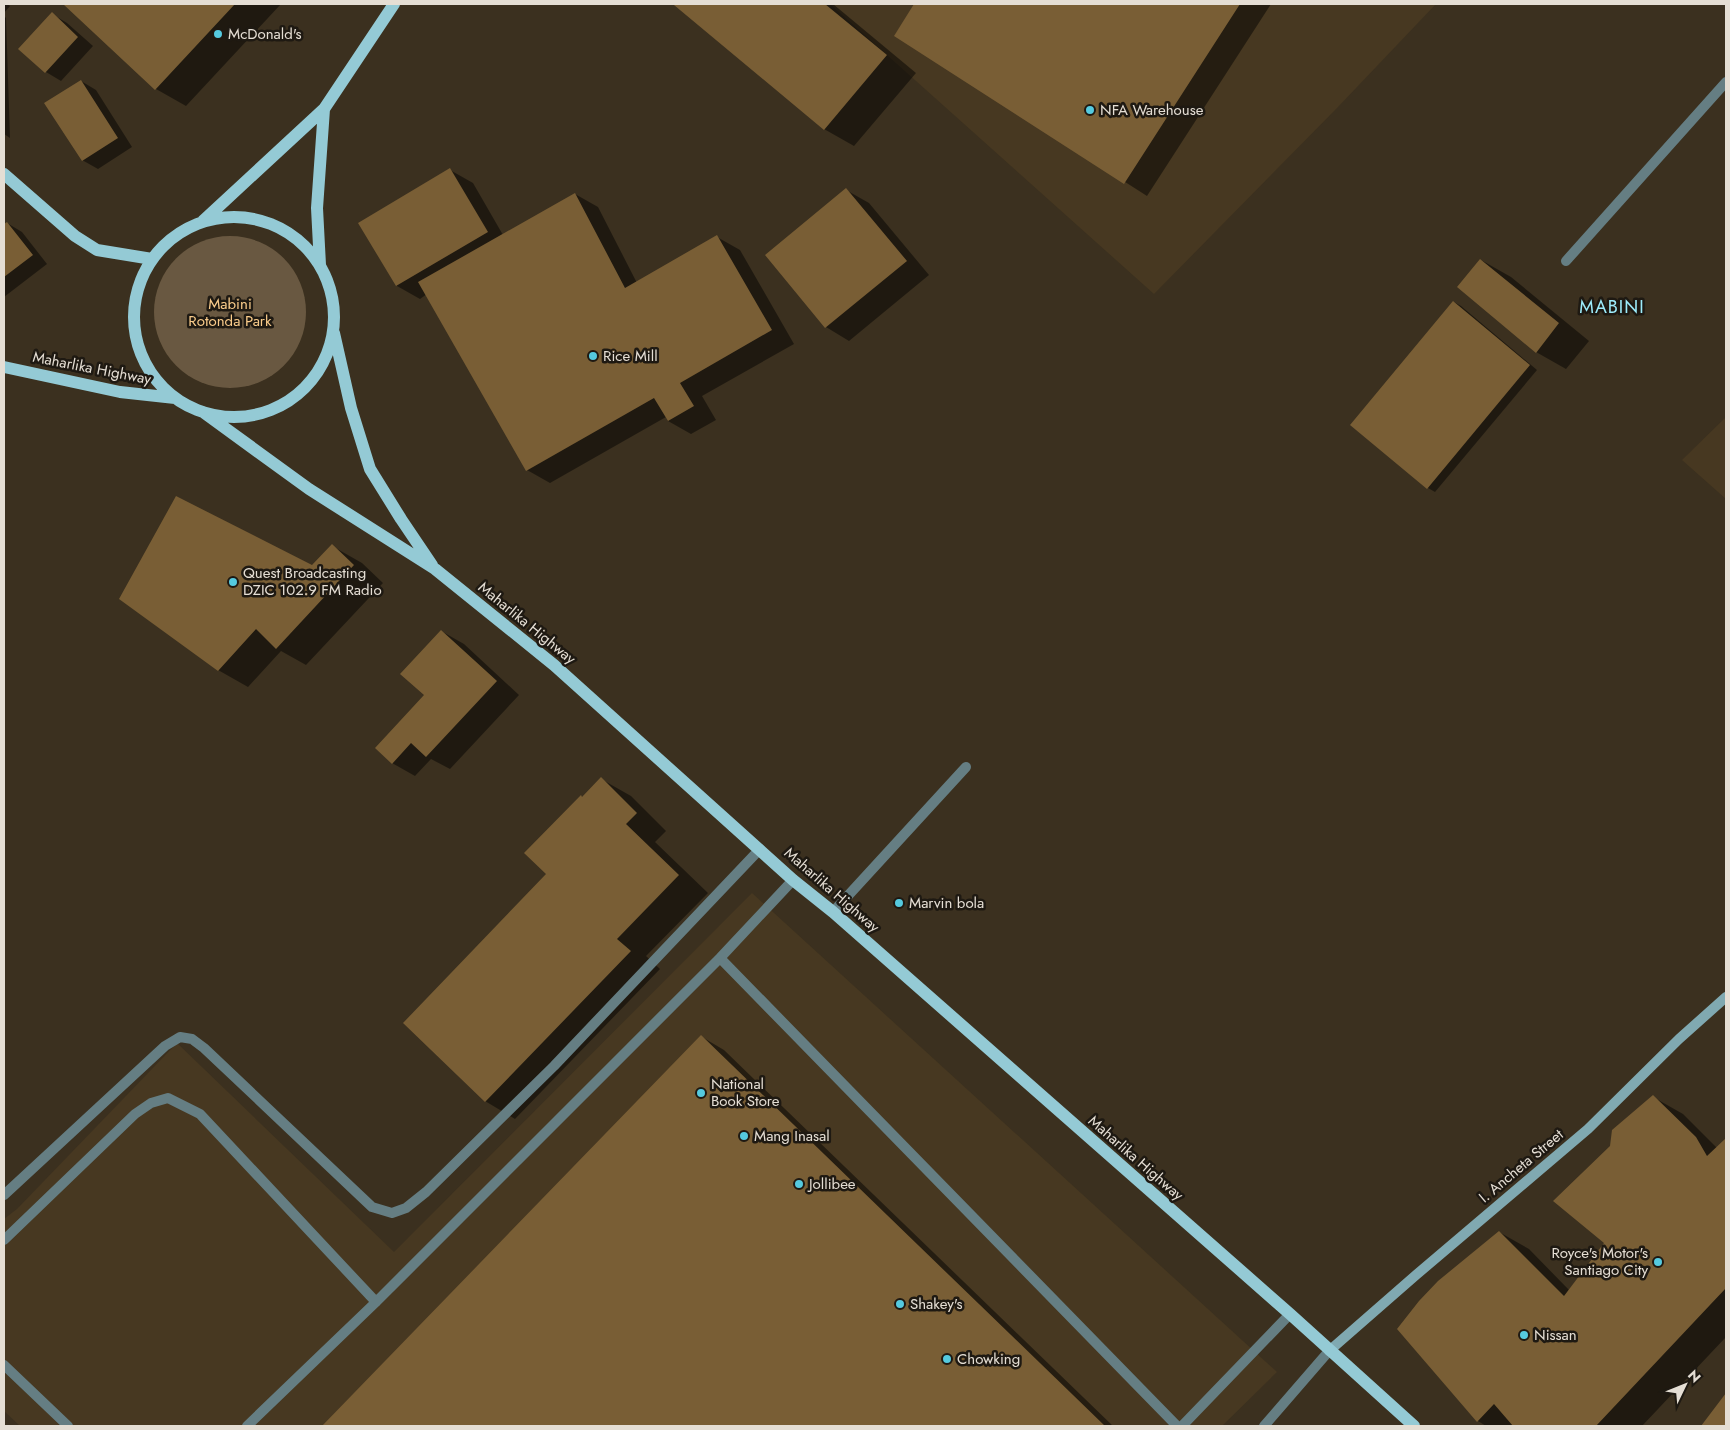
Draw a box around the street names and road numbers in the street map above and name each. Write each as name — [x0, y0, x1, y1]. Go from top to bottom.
street label: Maharlika Highway — [31, 346, 153, 390]
street label: Maharlika Highway — [473, 577, 581, 670]
street label: Maharlika Highway — [779, 842, 885, 938]
street label: Maharlika Highway — [1083, 1110, 1189, 1206]
street label: I. Ancheta Street — [1474, 1124, 1568, 1208]

